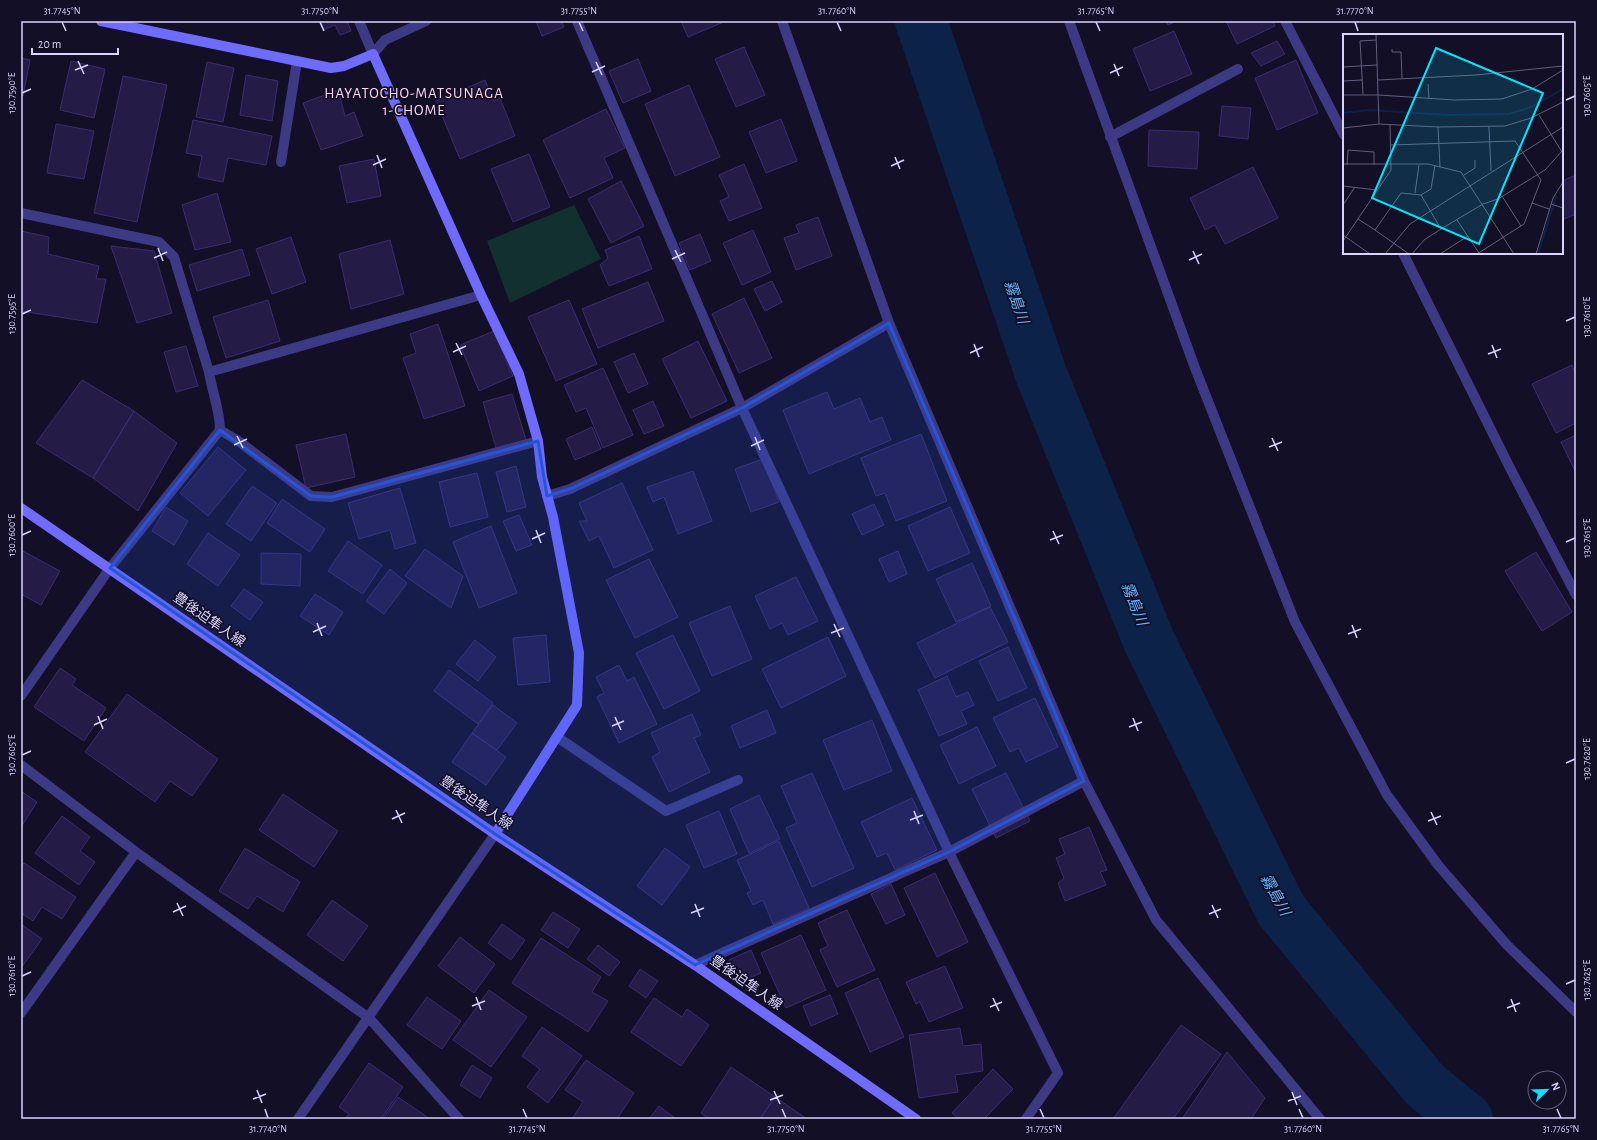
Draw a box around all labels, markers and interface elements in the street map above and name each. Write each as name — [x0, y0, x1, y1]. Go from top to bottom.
text: 31.7745°N — [44, 6, 80, 16]
text: 31.7750°N — [301, 6, 339, 16]
text: 31.7755°N — [561, 6, 597, 16]
text: 31.7760°N — [818, 6, 856, 16]
text: 31.7765°N — [1078, 6, 1114, 16]
text: 31.7770°N — [1336, 6, 1374, 16]
scale bar — [32, 30, 118, 56]
inset map — [1343, 34, 1563, 254]
text: 20 m — [38, 38, 61, 50]
text: 130.7590°E — [7, 72, 17, 114]
text: 130.7605°E — [1582, 75, 1592, 117]
district label: HAYATOCHO-MATSUNAGA 1-CHOME — [324, 86, 504, 118]
water label: 霧島川 — [1002, 278, 1032, 328]
text: 130.7595°E — [7, 294, 17, 334]
text: 130.7610°E — [1582, 297, 1592, 337]
text: 130.7600°E — [7, 514, 17, 556]
text: 130.7615°E — [1582, 518, 1592, 558]
water label: 霧島川 — [1119, 580, 1151, 630]
street label: 豊後迫隼人線 — [171, 589, 248, 650]
text: 130.7605°E — [7, 734, 17, 776]
text: 130.7620°E — [1582, 738, 1592, 780]
street label: 豊後迫隼人線 — [437, 773, 515, 832]
water label: 霧島川 — [1258, 871, 1294, 920]
street label: 豊後迫隼人線 — [708, 952, 785, 1013]
text: 130.7610°E — [7, 956, 17, 996]
text: 130.7625°E — [1582, 960, 1592, 1000]
north arrow — [1527, 1070, 1567, 1110]
text: N — [1549, 1081, 1562, 1092]
text: 31.7740°N — [249, 1124, 287, 1134]
text: 31.7745°N — [509, 1124, 545, 1134]
text: 31.7750°N — [767, 1124, 805, 1134]
text: 31.7755°N — [1026, 1124, 1062, 1134]
text: 31.7760°N — [1284, 1124, 1322, 1134]
text: 31.7765°N — [1543, 1124, 1579, 1134]

